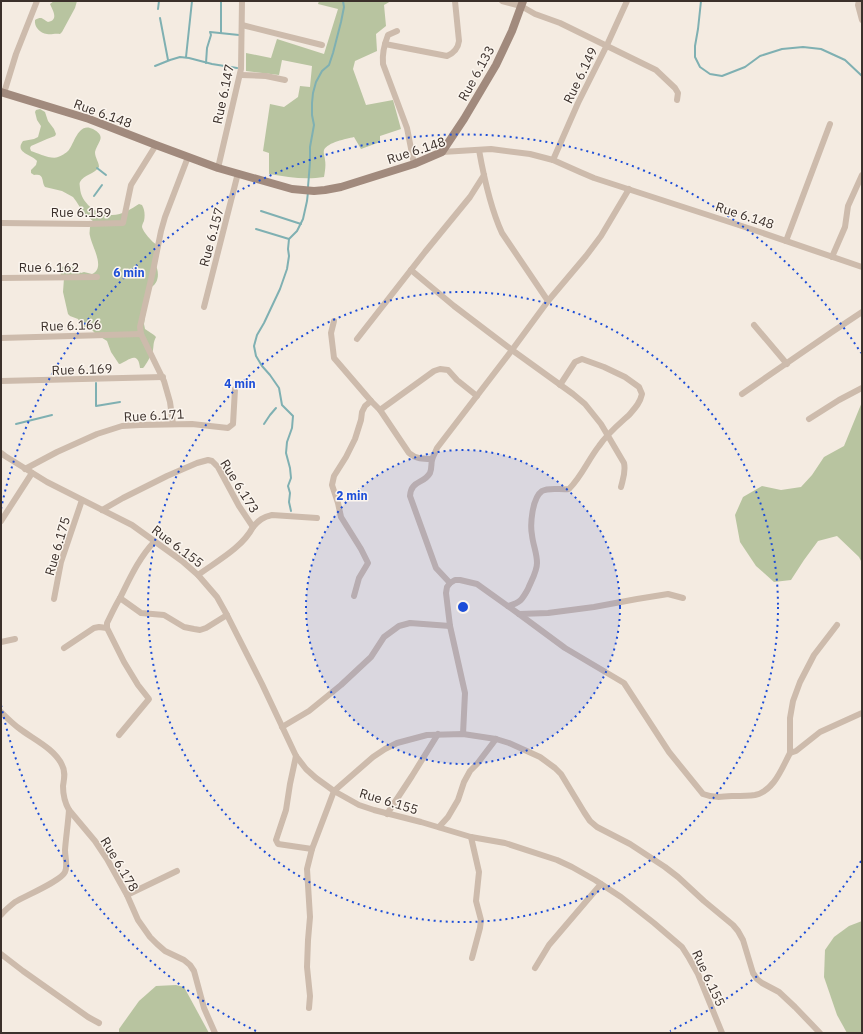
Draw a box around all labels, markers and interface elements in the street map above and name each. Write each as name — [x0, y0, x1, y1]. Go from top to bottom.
street label: Rue 6.133 — [454, 43, 499, 104]
street label: Rue 6.149 — [560, 44, 601, 106]
street label: Rue 6.147 — [209, 63, 238, 126]
street label: Rue 6.148 — [71, 95, 134, 132]
street label: Rue 6.148 — [385, 133, 448, 168]
street label: Rue 6.148 — [713, 198, 776, 233]
street label: Rue 6.159 — [51, 204, 111, 221]
street label: Rue 6.157 — [195, 206, 228, 269]
street label: Rue 6.162 — [19, 259, 79, 276]
text: 6 min — [113, 265, 145, 280]
street label: Rue 6.166 — [40, 316, 102, 335]
street label: Rue 6.169 — [51, 360, 113, 379]
text: 4 min — [224, 376, 256, 391]
street label: Rue 6.171 — [123, 405, 185, 426]
street label: Rue 6.173 — [216, 456, 263, 516]
text: 2 min — [336, 488, 368, 503]
street label: Rue 6.175 — [41, 515, 74, 578]
street label: Rue 6.155 — [148, 521, 207, 571]
centre of rings — [456, 600, 470, 614]
street label: Rue 6.155 — [357, 784, 420, 818]
street label: Rue 6.178 — [97, 834, 143, 895]
street label: Rue 6.155 — [688, 947, 729, 1009]

